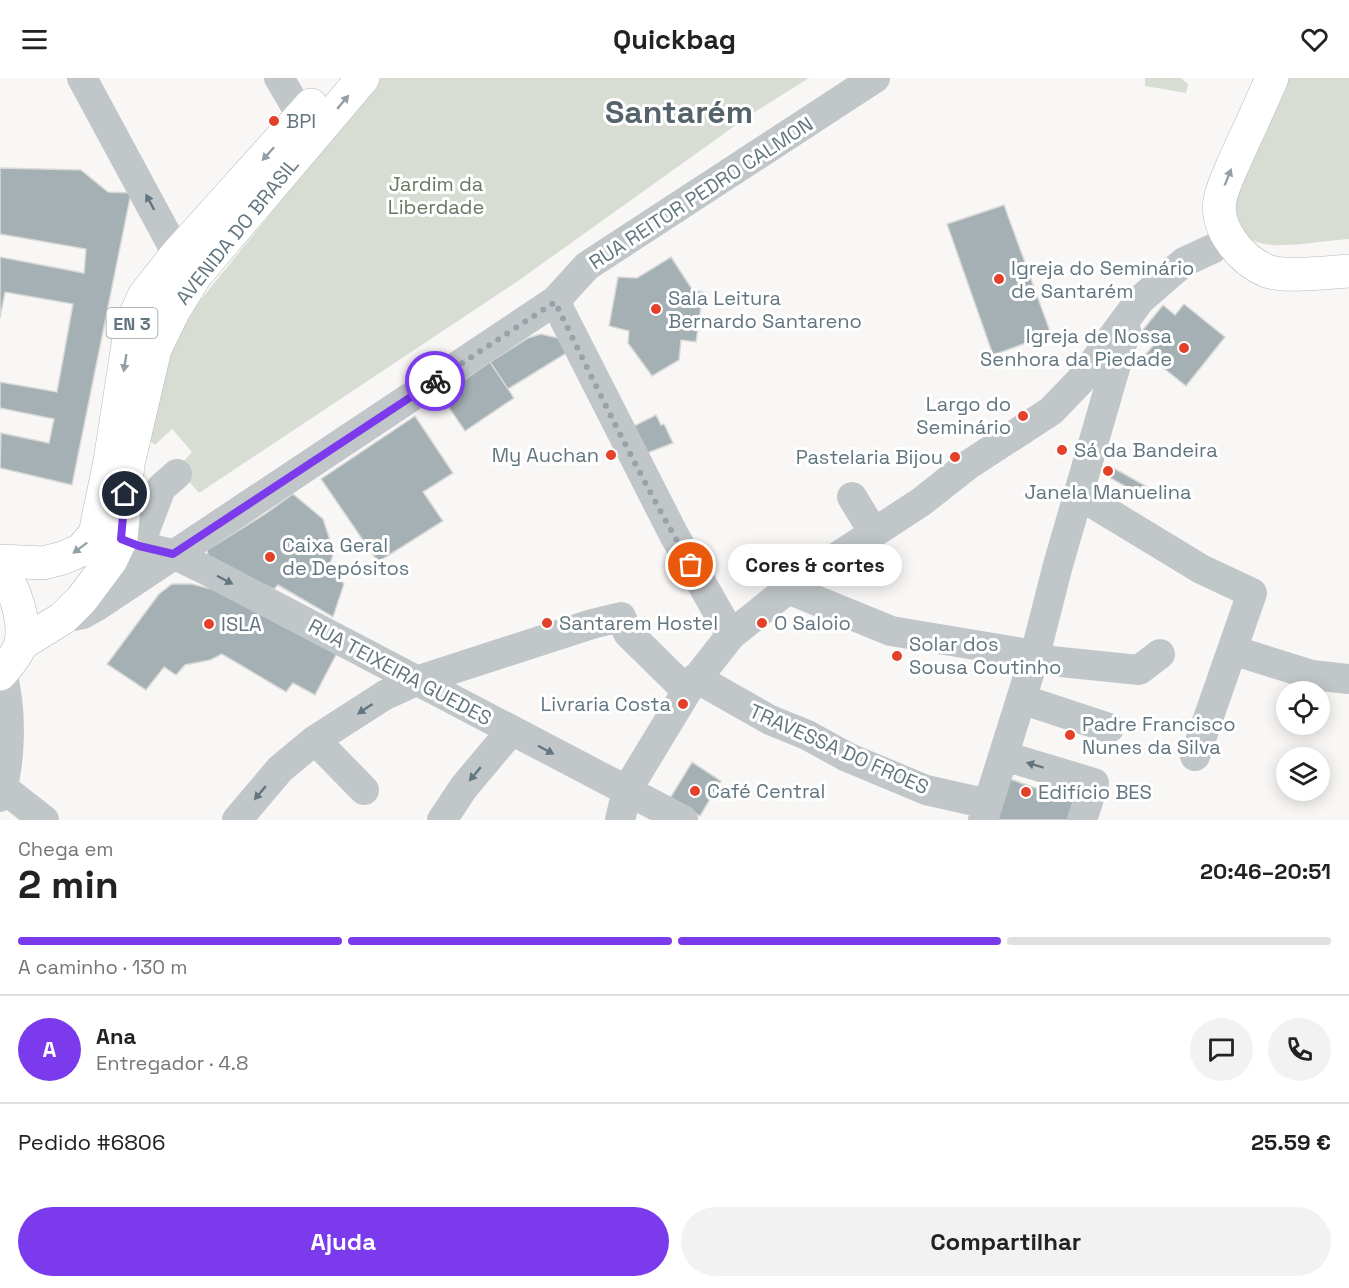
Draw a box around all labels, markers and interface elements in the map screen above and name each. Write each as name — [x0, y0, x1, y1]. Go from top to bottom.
text: Quickbag — [613, 22, 736, 57]
icon: menu — [18, 23, 51, 56]
icon: heart — [1298, 23, 1331, 56]
district label: Santarém — [605, 92, 753, 132]
one-way arrow — [336, 95, 349, 110]
place label: BPI — [286, 108, 316, 134]
street label: RUA REITOR PEDRO CALMON — [584, 111, 818, 275]
marker: BPI — [267, 114, 281, 128]
one-way arrow — [262, 146, 275, 161]
street label: AVENIDA DO BRASIL — [170, 152, 304, 310]
one-way arrow — [1223, 168, 1233, 186]
park label: Jardim da Liberdade — [388, 171, 484, 220]
one-way arrow — [145, 193, 154, 210]
place label: Igreja do Seminário de Santarém — [1011, 255, 1194, 304]
marker: Igreja do Seminário de Santarém — [992, 272, 1006, 286]
place label: Sala Leitura Bernardo Santareno — [668, 285, 862, 334]
marker: Sala Leitura Bernardo Santareno — [649, 302, 663, 316]
road number: EN 3 — [106, 308, 158, 338]
place label: Igreja de Nossa Senhora da Piedade — [980, 323, 1172, 372]
marker: Igreja de Nossa Senhora da Piedade — [1177, 341, 1191, 355]
courier — [405, 351, 465, 411]
one-way arrow — [121, 353, 130, 372]
icon: bike — [419, 365, 452, 398]
place label: Largo do Seminário — [916, 391, 1011, 440]
marker: Largo do Seminário — [1016, 409, 1030, 423]
place label: Sá da Bandeira — [1074, 437, 1218, 463]
place label: My Auchan — [492, 442, 599, 468]
marker: Sá da Bandeira — [1055, 443, 1069, 457]
place label: Pastelaria Bijou — [796, 444, 943, 470]
marker: My Auchan — [604, 448, 618, 462]
marker: Pastelaria Bijou — [948, 450, 962, 464]
marker: Janela Manuelina — [1101, 464, 1115, 478]
pin — [99, 468, 150, 519]
icon: home — [108, 477, 141, 510]
place label: Janela Manuelina — [1024, 479, 1192, 505]
place label: Caixa Geral de Depósitos — [282, 532, 409, 581]
pin — [665, 539, 716, 590]
one-way arrow — [72, 542, 88, 554]
callout: Cores & cortes — [727, 544, 901, 586]
icon: bag — [674, 548, 707, 581]
marker: Caixa Geral de Depósitos — [263, 550, 277, 564]
text: Cores & cortes — [745, 552, 885, 578]
one-way arrow — [217, 575, 234, 585]
place label: Santarem Hostel — [559, 610, 718, 636]
place label: O Saloio — [774, 610, 851, 636]
place label: ISLA — [221, 611, 262, 637]
street label: RUA TEIXEIRA GUEDES — [304, 613, 496, 731]
marker: Santarem Hostel — [540, 616, 554, 630]
marker: O Saloio — [755, 616, 769, 630]
marker: ISLA — [202, 617, 216, 631]
place label: Solar dos Sousa Coutinho — [909, 631, 1061, 680]
marker: Solar dos Sousa Coutinho — [890, 649, 904, 663]
map controls — [1276, 681, 1330, 801]
button: locate — [1276, 681, 1330, 735]
place label: Livraria Costa — [540, 691, 671, 717]
marker: Livraria Costa — [676, 697, 690, 711]
street label: TRAVESSA DO FROES — [745, 698, 933, 800]
one-way arrow — [358, 703, 374, 715]
place label: Padre Francisco Nunes da Silva — [1082, 711, 1236, 760]
marker: Padre Francisco Nunes da Silva — [1063, 728, 1077, 742]
one-way arrow — [537, 744, 555, 754]
button: layers — [1276, 747, 1330, 801]
one-way arrow — [1026, 760, 1044, 769]
one-way arrow — [468, 766, 481, 782]
place label: Café Central — [707, 778, 826, 804]
place label: Edifício BES — [1038, 779, 1152, 805]
marker: Café Central — [688, 784, 702, 798]
one-way arrow — [254, 785, 267, 800]
marker: Edifício BES — [1019, 785, 1033, 799]
text: Chega em — [18, 836, 113, 862]
text: 20:46–20:51 — [1200, 857, 1331, 885]
text: 2 min — [18, 860, 119, 909]
text: A caminho · 130 m — [18, 954, 188, 980]
button: chat — [1190, 1018, 1253, 1081]
button: phone — [1268, 1018, 1331, 1081]
text: Ana — [96, 1022, 136, 1050]
text: A — [43, 1035, 56, 1063]
text: Entregador · 4.8 — [96, 1050, 248, 1076]
text: Pedido #6806 — [18, 1128, 165, 1156]
text: 25.59 € — [1251, 1128, 1331, 1156]
button: Ajuda — [18, 1207, 669, 1276]
button: Compartilhar — [681, 1207, 1331, 1276]

